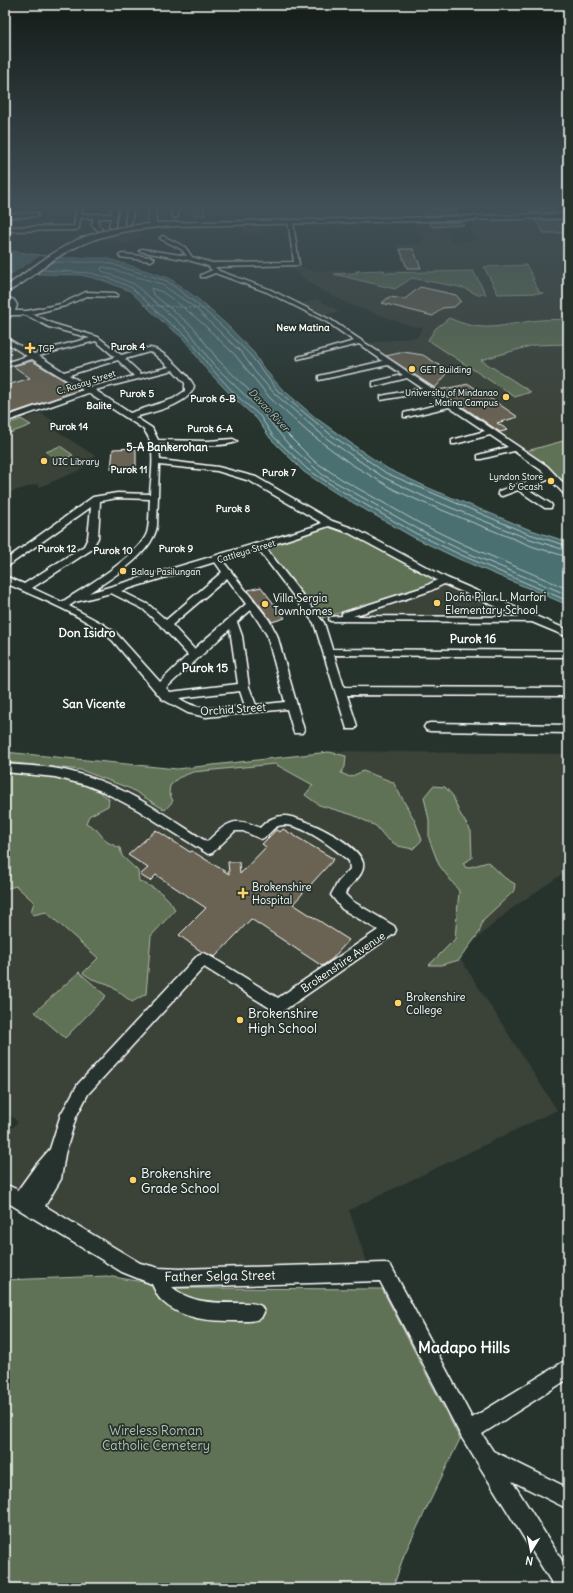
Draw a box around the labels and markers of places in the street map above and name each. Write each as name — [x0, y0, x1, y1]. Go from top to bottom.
marker: TGP — [25, 343, 35, 353]
place label: TGP — [38, 343, 55, 354]
marker: GET Building — [407, 364, 417, 374]
place label: GET Building — [420, 364, 471, 375]
place label: University of Mindanao - Matina Campus — [405, 387, 498, 408]
marker: University of Mindanao - Matina Campus — [501, 392, 511, 402]
marker: UIC Library — [39, 456, 49, 466]
place label: UIC Library — [52, 456, 99, 467]
place label: Lyndon Store & Gcash — [489, 471, 543, 492]
marker: Lyndon Store & Gcash — [546, 476, 556, 486]
marker: Balay Pasilungan — [118, 566, 128, 576]
place label: Balay Pasilungan — [131, 566, 201, 577]
place label: Doña Pilar L. Marfori Elementary School — [445, 590, 546, 617]
place label: Villa Sergia Townhomes — [273, 591, 332, 618]
marker: Doña Pilar L. Marfori Elementary School — [432, 598, 442, 608]
marker: Villa Sergia Townhomes — [260, 599, 270, 609]
place label: Brokenshire Hospital — [252, 880, 312, 907]
marker: Brokenshire Hospital — [237, 887, 249, 899]
place label: Brokenshire College — [406, 990, 466, 1017]
marker: Brokenshire College — [393, 998, 403, 1008]
place label: Brokenshire High School — [248, 1005, 318, 1037]
marker: Brokenshire High School — [235, 1015, 245, 1025]
place label: Brokenshire Grade School — [141, 1165, 219, 1197]
marker: Brokenshire Grade School — [128, 1175, 138, 1185]

